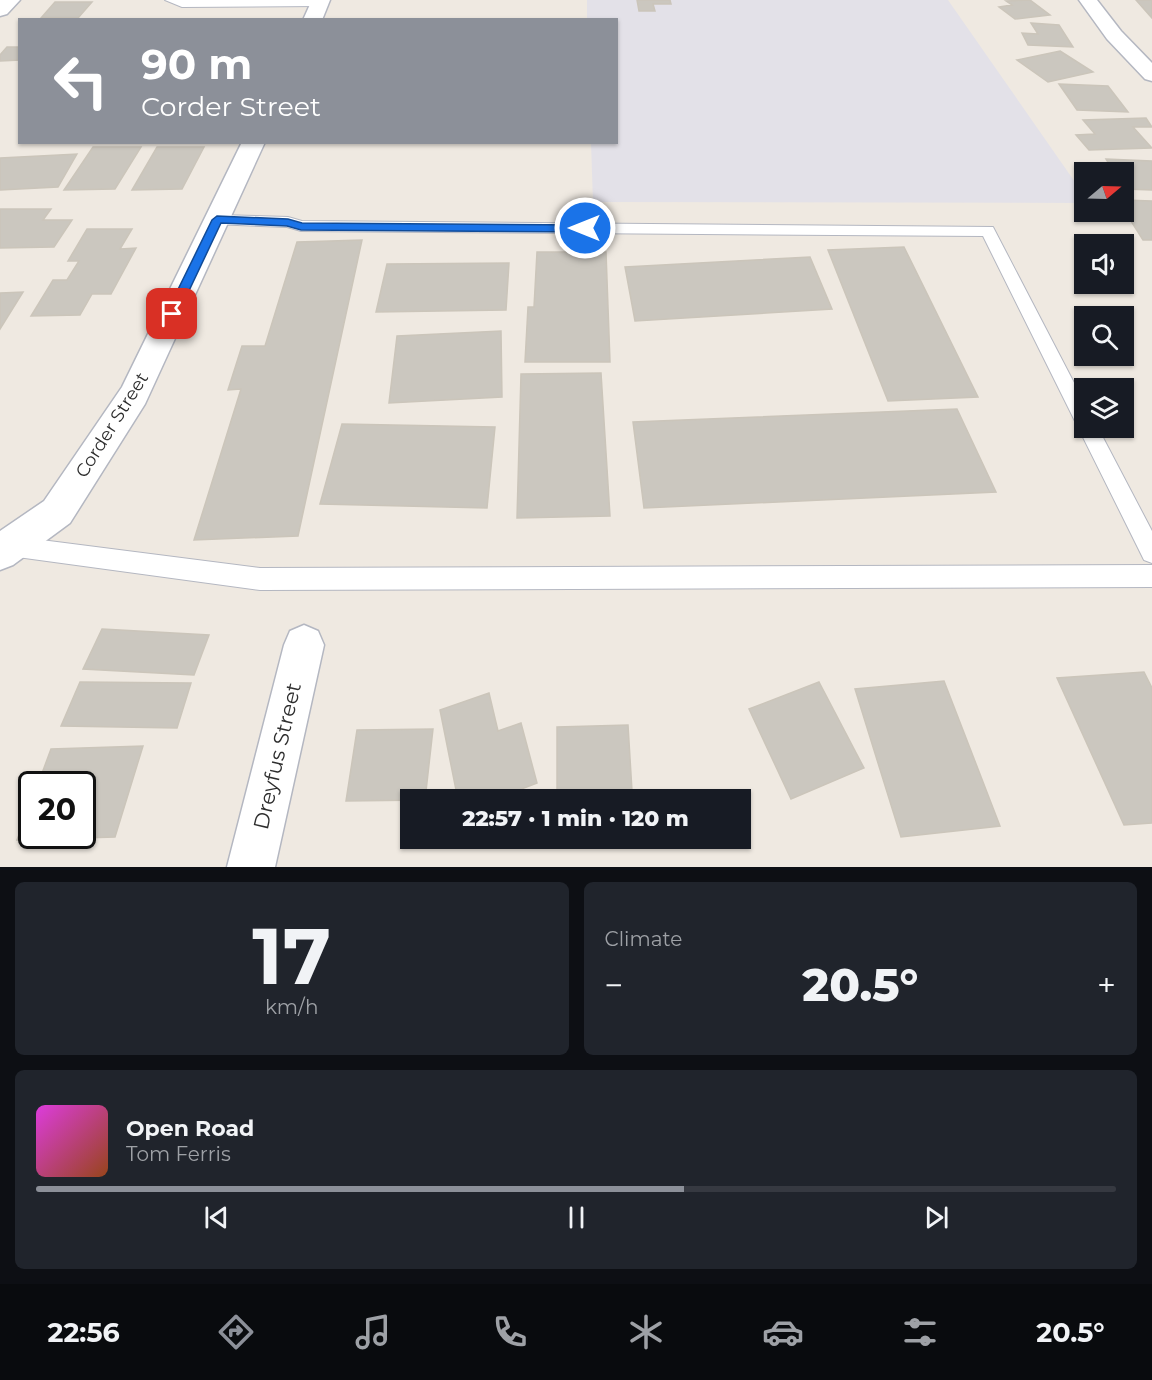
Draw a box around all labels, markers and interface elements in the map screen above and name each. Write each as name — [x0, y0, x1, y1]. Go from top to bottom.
text: 90 m — [141, 38, 252, 90]
icon: left — [42, 42, 120, 120]
text: Corder Street — [141, 90, 321, 123]
north arrow — [1074, 162, 1134, 222]
map controls — [1074, 162, 1134, 438]
position arrow — [553, 196, 617, 260]
button: sound — [1074, 234, 1134, 294]
pin — [146, 288, 197, 339]
icon: arrive — [155, 297, 188, 330]
button: search — [1074, 306, 1134, 366]
street label: Corder Street — [71, 368, 153, 482]
button: layers — [1074, 378, 1134, 438]
street label: Dreyfus Street — [248, 680, 306, 832]
speed limit sign: 20 — [18, 771, 96, 849]
text: 22:57 · 1 min · 120 m — [462, 805, 689, 832]
text: 17 — [252, 908, 331, 1004]
text: Climate — [605, 927, 682, 951]
text: 20.5° — [802, 957, 918, 1012]
text: − — [605, 965, 623, 1005]
text: + — [1097, 965, 1116, 1005]
text: km/h — [265, 995, 318, 1019]
text: Open Road — [126, 1115, 254, 1142]
text: Tom Ferris — [126, 1142, 231, 1166]
icon: previous — [200, 1201, 233, 1234]
icon: pause — [560, 1201, 593, 1234]
icon: next — [920, 1201, 953, 1234]
icon: directions — [215, 1311, 257, 1353]
icon: music — [352, 1311, 394, 1353]
icon: phone — [489, 1311, 531, 1353]
icon: climate — [625, 1311, 667, 1353]
icon: car — [762, 1311, 804, 1353]
icon: filters — [899, 1311, 941, 1353]
text: 22:56 — [47, 1316, 120, 1349]
text: 20.5° — [1036, 1316, 1105, 1349]

